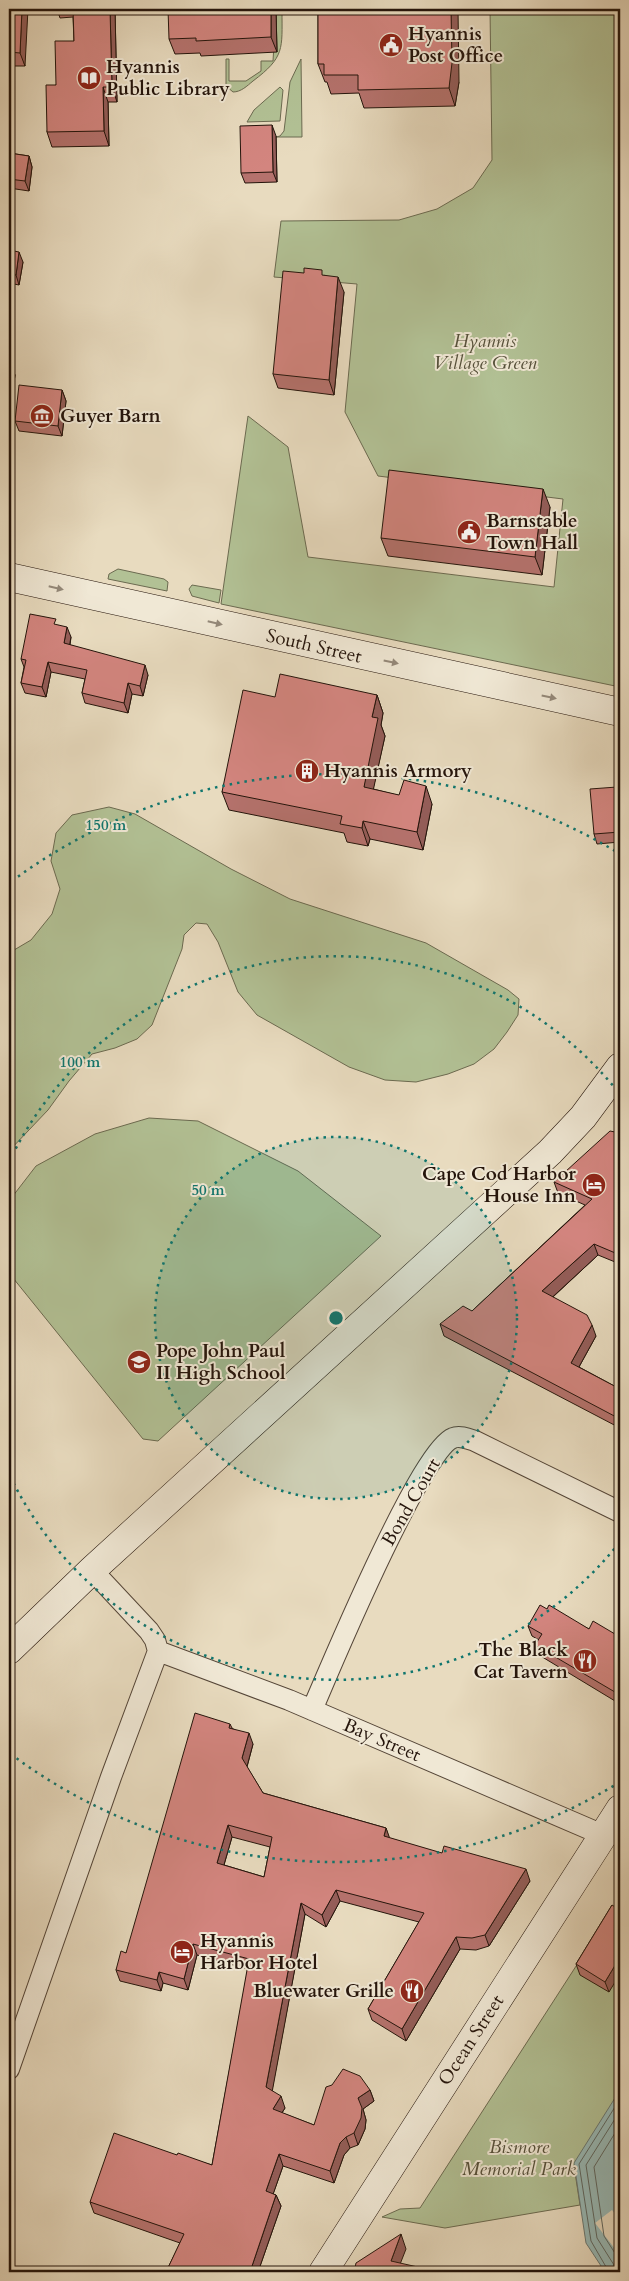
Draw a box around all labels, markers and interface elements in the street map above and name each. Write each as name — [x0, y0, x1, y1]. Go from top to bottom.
place label: Hyannis Post Office — [408, 21, 503, 69]
public building icon: Hyannis Post Office — [378, 32, 404, 58]
place label: Hyannis Public Library — [106, 54, 230, 102]
library icon: Hyannis Public Library — [76, 65, 102, 91]
park label: Hyannis Village Green — [433, 328, 538, 376]
museum icon: Guyer Barn — [29, 403, 55, 429]
place label: Guyer Barn — [60, 403, 162, 429]
place label: Barnstable Town Hall — [486, 508, 579, 556]
public building icon: Barnstable Town Hall — [456, 519, 482, 545]
one-way arrow — [49, 584, 64, 592]
one-way arrow — [207, 619, 222, 627]
street label: South Street — [264, 622, 364, 670]
one-way arrow — [383, 659, 399, 667]
one-way arrow — [542, 693, 557, 701]
building icon: Hyannis Armory — [294, 758, 320, 784]
place label: Hyannis Armory — [324, 758, 472, 784]
text: 150 m — [86, 815, 127, 835]
text: 100 m — [60, 1052, 101, 1072]
place label: Cape Cod Harbor House Inn — [422, 1161, 577, 1209]
hotel icon: Cape Cod Harbor House Inn — [581, 1172, 607, 1198]
text: 50 m — [191, 1180, 225, 1200]
centre of rings — [327, 1309, 345, 1327]
place label: Pope John Paul II High School — [156, 1338, 286, 1386]
school or university icon: Pope John Paul II High School — [126, 1349, 152, 1375]
street label: Bond Court — [375, 1453, 447, 1551]
place label: The Black Cat Tavern — [473, 1637, 569, 1685]
restaurant icon: The Black Cat Tavern — [572, 1648, 598, 1674]
street label: Bay Street — [339, 1712, 425, 1768]
place label: Hyannis Harbor Hotel — [200, 1928, 318, 1976]
hotel icon: Hyannis Harbor Hotel — [169, 1939, 195, 1965]
place label: Bluewater Grille — [253, 1978, 394, 2004]
restaurant icon: Bluewater Grille — [399, 1978, 425, 2004]
street label: Ocean Street — [432, 1989, 510, 2091]
park label: Bismore Memorial Park — [462, 2134, 577, 2182]

